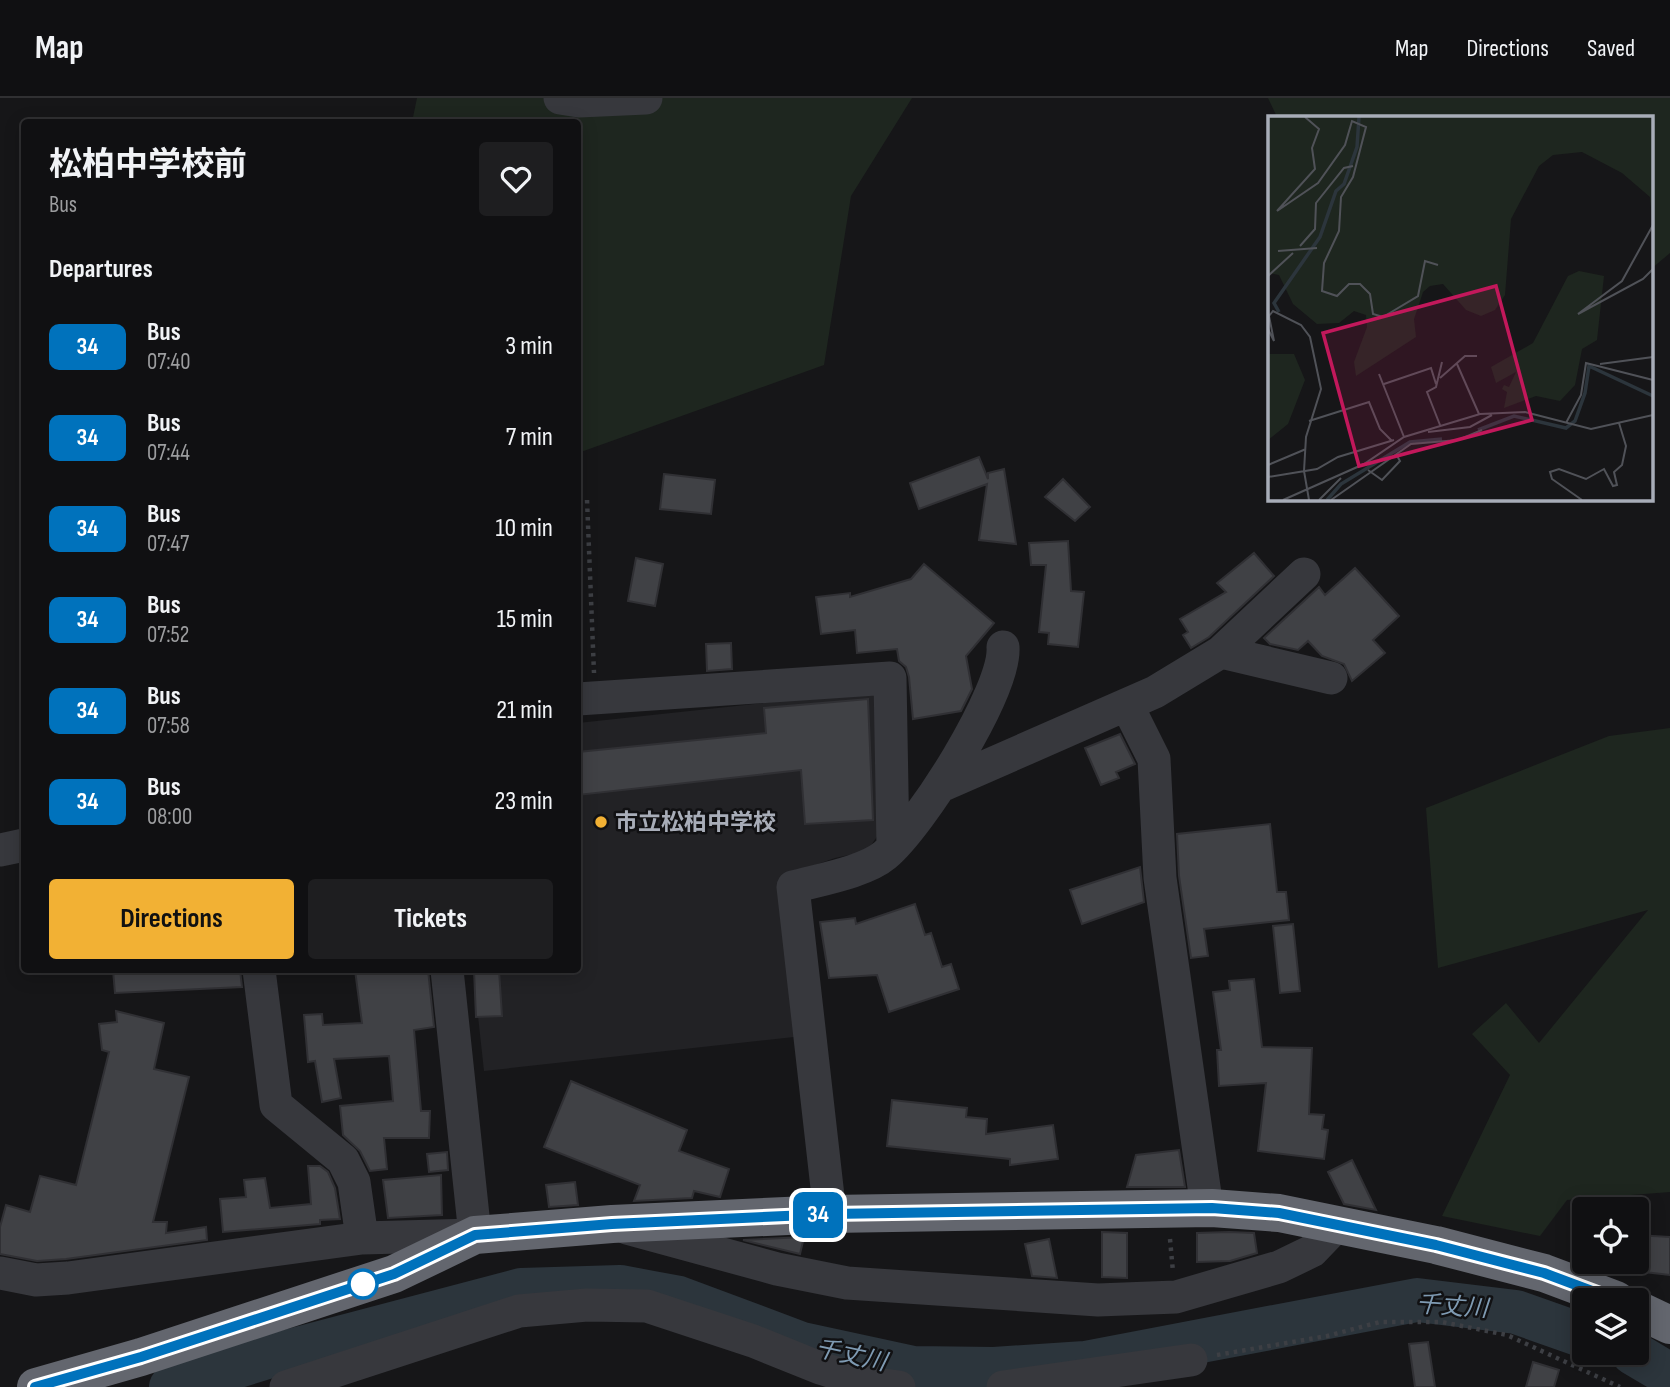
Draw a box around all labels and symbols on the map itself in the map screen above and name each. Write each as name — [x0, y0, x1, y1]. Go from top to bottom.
inset map — [1268, 116, 1652, 500]
place label: 市立松柏中学校 — [615, 809, 776, 837]
marker: 市立松柏中学校 — [593, 814, 609, 830]
line badge: 34 — [786, 1192, 850, 1238]
unlabelled marker — [348, 1269, 378, 1299]
water label: 千丈川 — [1415, 1290, 1492, 1324]
water label: 千丈川 — [813, 1334, 892, 1378]

